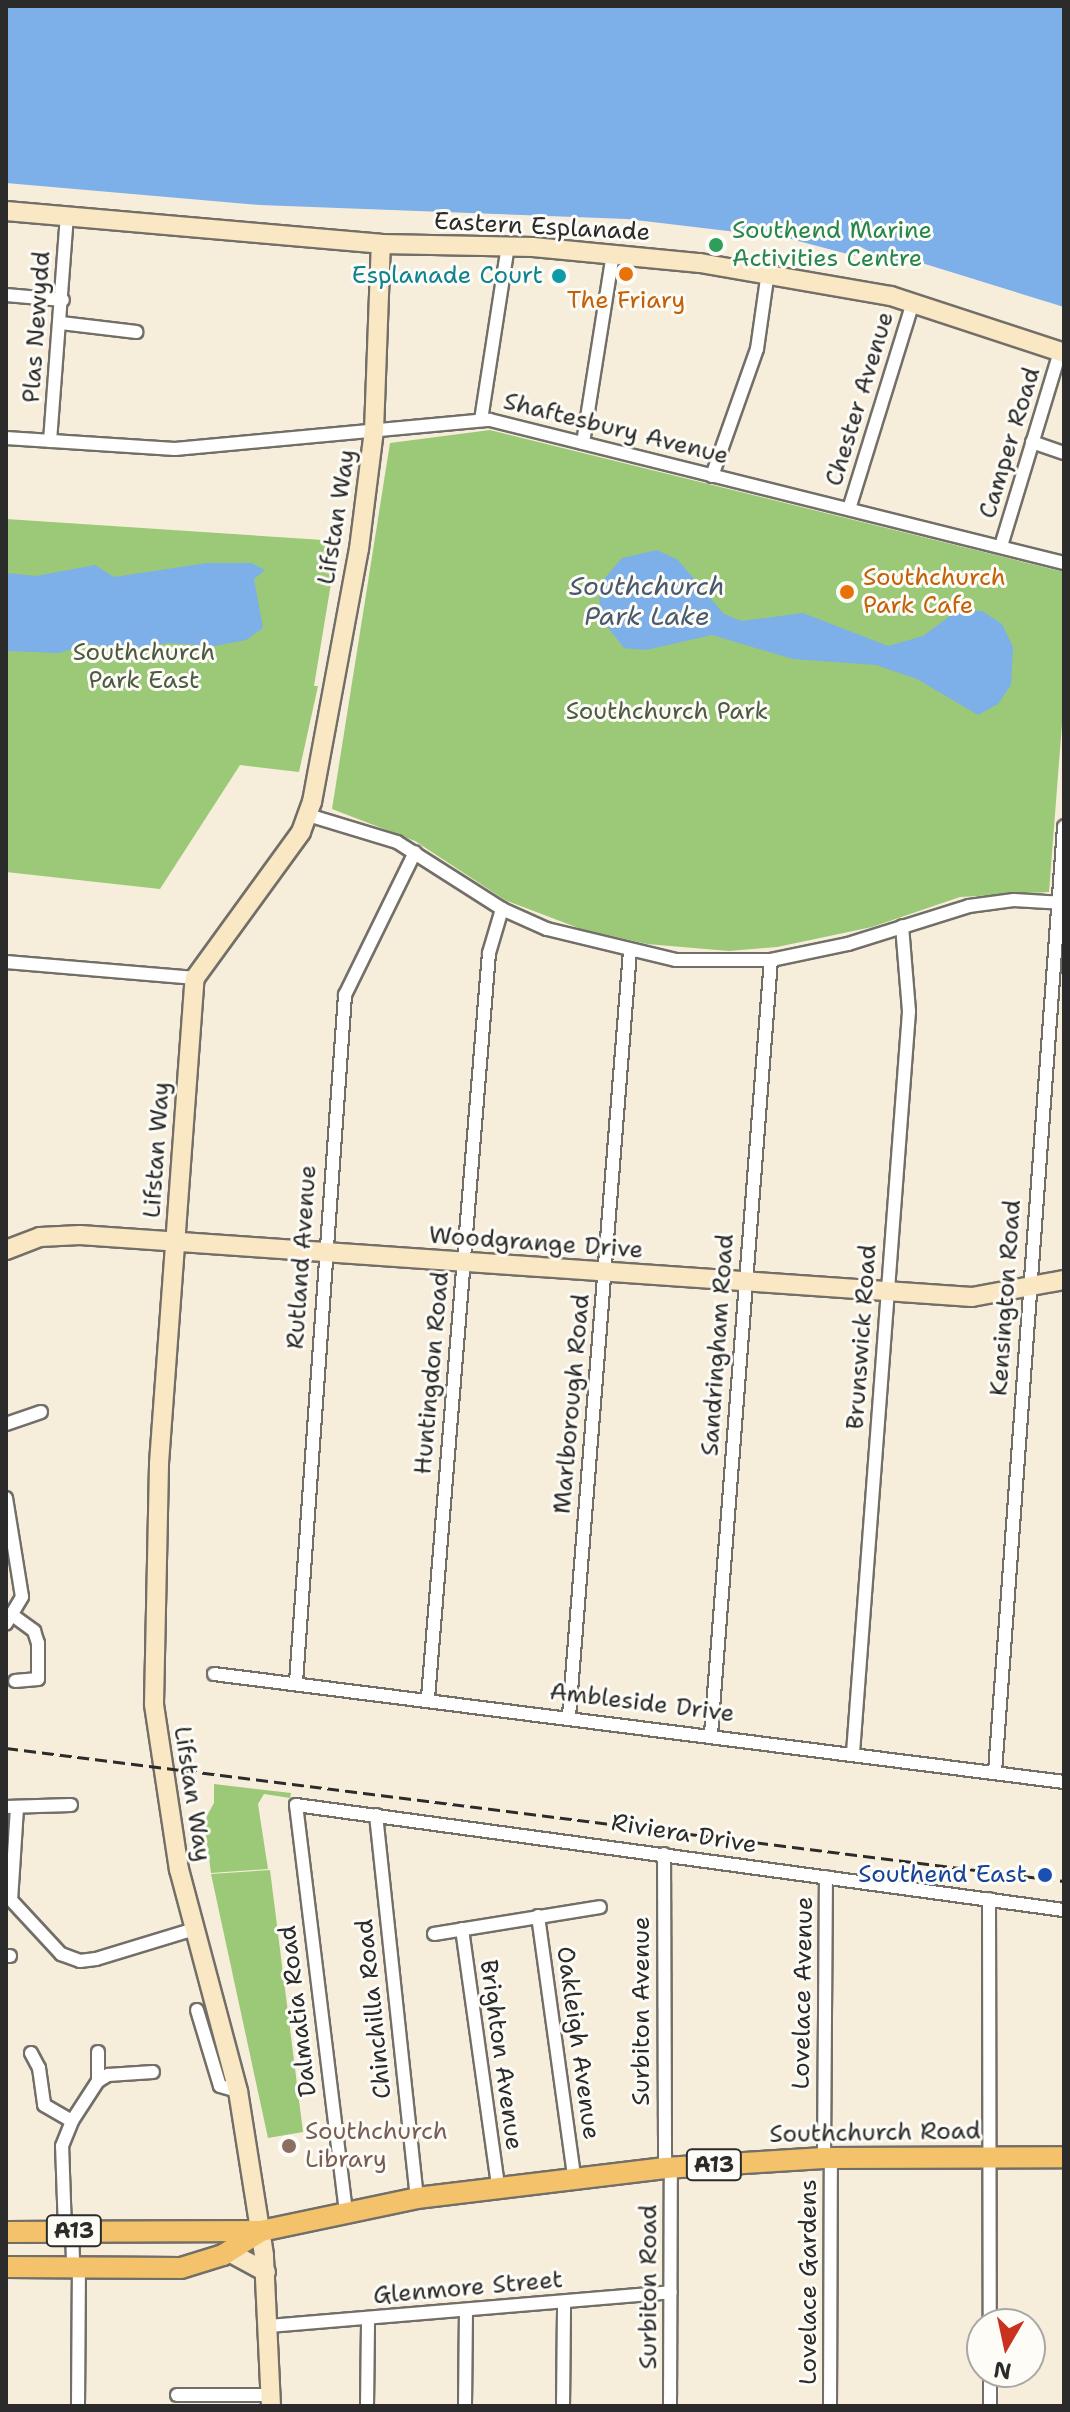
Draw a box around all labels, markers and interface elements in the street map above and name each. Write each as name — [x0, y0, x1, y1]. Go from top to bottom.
street label: Eastern Esplanade — [433, 207, 651, 247]
place label: Southend Marine Activities Centre — [732, 217, 932, 273]
marker: Southend Marine Activities Centre — [707, 236, 725, 254]
street label: Plas Newydd — [17, 250, 57, 404]
place label: Esplanade Court — [352, 262, 543, 290]
marker: The Friary — [617, 265, 635, 283]
marker: Esplanade Court — [550, 267, 568, 285]
place label: The Friary — [567, 287, 685, 315]
street label: Chester Avenue — [820, 308, 900, 490]
street label: Camper Road — [973, 364, 1047, 522]
street label: Shaftesbury Avenue — [500, 387, 732, 471]
street label: Lifstan Way — [312, 447, 362, 587]
place label: Southchurch Park Cafe — [863, 564, 1006, 620]
water label: Southchurch Park Lake — [569, 570, 725, 632]
marker: Southchurch Park Cafe — [838, 583, 856, 601]
park label: Southchurch Park East — [73, 639, 215, 695]
park label: Southchurch Park — [566, 698, 768, 726]
street label: Lifstan Way — [138, 1081, 176, 1219]
street label: Rutland Avenue — [281, 1164, 323, 1350]
street label: Kensington Road — [985, 1199, 1027, 1397]
street label: Woodgrange Drive — [428, 1221, 644, 1265]
street label: Sandringham Road — [696, 1233, 740, 1457]
street label: Brunswick Road — [841, 1244, 883, 1430]
street label: Huntingdon Road — [409, 1270, 455, 1476]
street label: Marlborough Road — [548, 1293, 596, 1515]
street label: Ambleside Drive — [548, 1677, 736, 1729]
street label: Lifstan Way — [167, 1724, 217, 1864]
street label: Riviera Drive — [609, 1808, 759, 1860]
place label: Southend East — [858, 1861, 1027, 1889]
marker: Southend East — [1034, 1864, 1056, 1886]
street label: Lovelace Avenue — [787, 1896, 819, 2090]
street label: Surbiton Avenue — [628, 1916, 656, 2106]
street label: Chinchilla Road — [350, 1918, 398, 2100]
street label: Dalmatia Road — [273, 1924, 323, 2098]
street label: Oakleigh Avenue — [550, 1945, 606, 2141]
street label: Brighton Avenue — [473, 1958, 529, 2152]
street label: Southchurch Road — [769, 2117, 981, 2149]
place label: Southchurch Library — [305, 2118, 448, 2174]
marker: Southchurch Library — [280, 2137, 298, 2155]
road number: A13 — [684, 2147, 744, 2183]
street label: Lovelace Gardens — [795, 2179, 823, 2385]
street label: Surbiton Road — [635, 2205, 663, 2369]
road number: A13 — [44, 2213, 104, 2249]
street label: Glenmore Street — [372, 2265, 564, 2311]
north arrow — [966, 2308, 1046, 2388]
text: N — [992, 2355, 1013, 2386]

